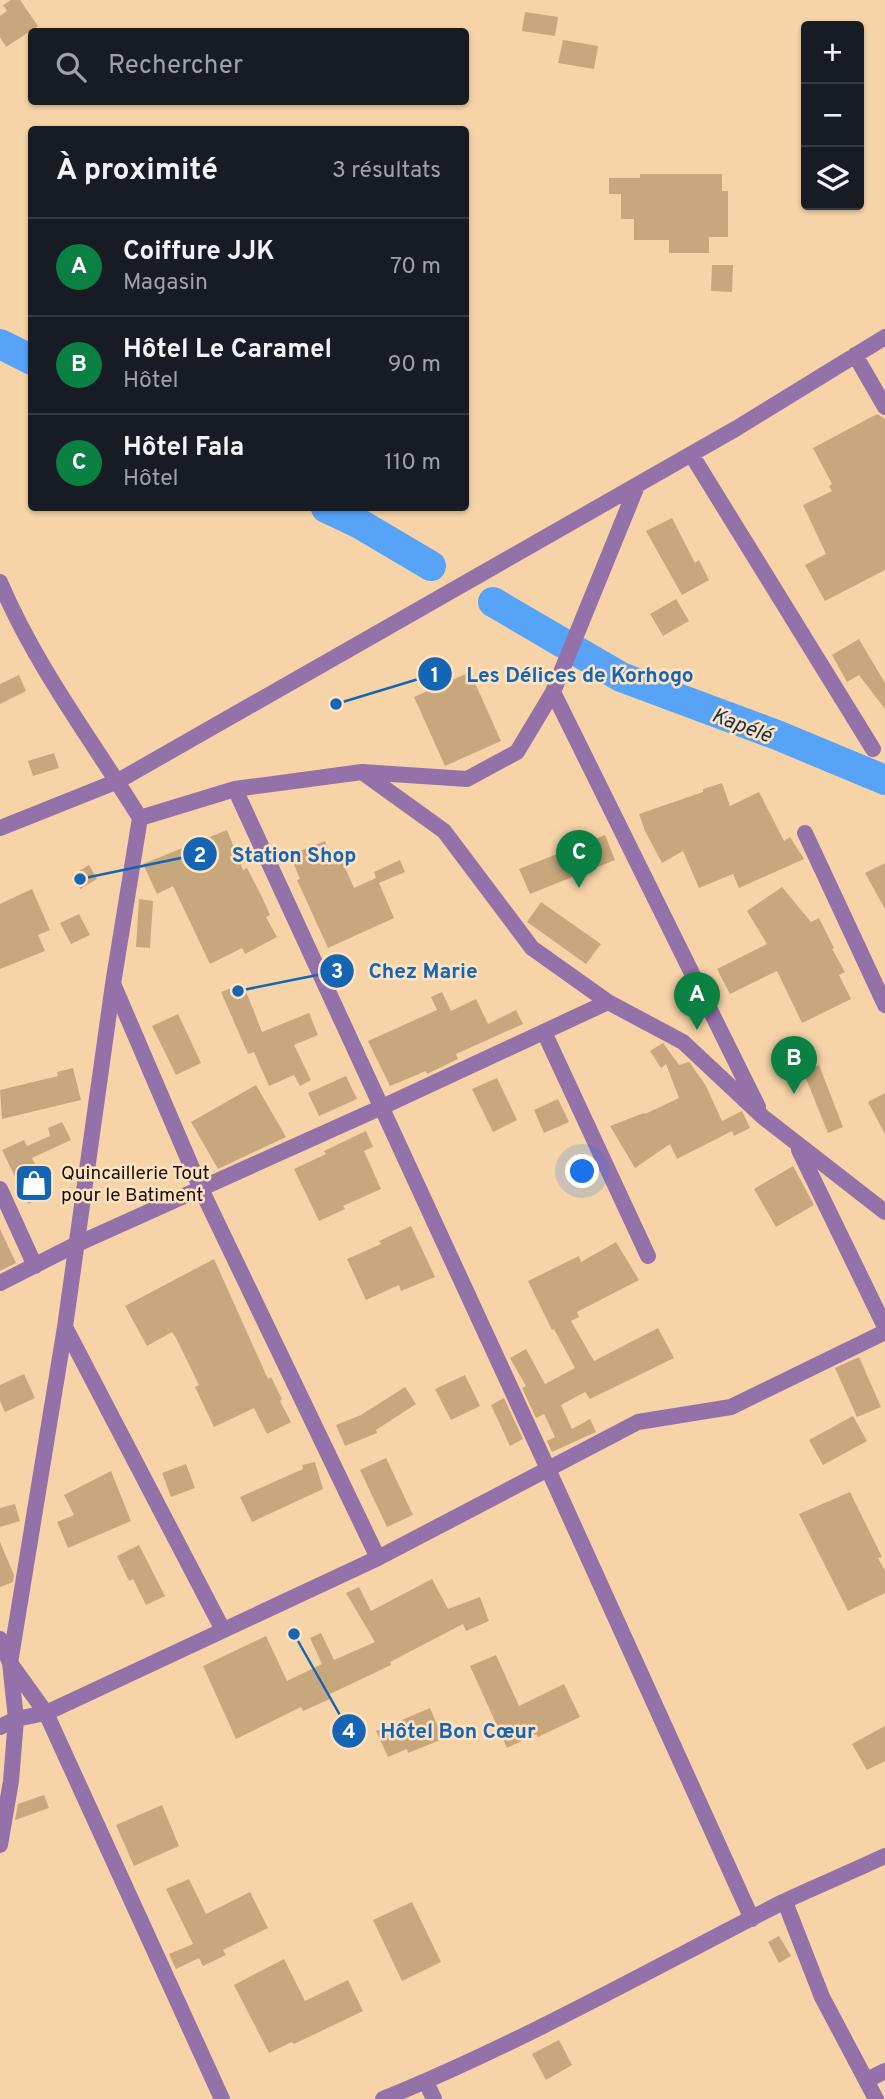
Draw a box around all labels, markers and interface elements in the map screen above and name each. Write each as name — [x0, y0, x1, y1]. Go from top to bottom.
map controls — [801, 21, 864, 210]
button: + — [801, 21, 864, 84]
search box — [28, 28, 469, 105]
icon: search — [52, 48, 90, 86]
text: Rechercher — [108, 50, 243, 83]
button: − — [801, 84, 864, 147]
button: layers — [801, 147, 864, 210]
text: À proximité — [56, 153, 218, 190]
text: 3 résultats — [332, 157, 441, 186]
text: Coiffure JJK — [123, 236, 275, 269]
text: A — [71, 253, 87, 282]
text: 70 m — [390, 253, 441, 282]
text: Magasin — [123, 269, 208, 298]
text: Hôtel Le Caramel — [123, 334, 332, 367]
text: B — [71, 351, 87, 380]
text: 90 m — [388, 351, 441, 380]
text: Hôtel — [123, 367, 179, 396]
text: Hôtel Fala — [123, 432, 244, 465]
text: C — [72, 449, 86, 478]
text: 110 m — [384, 449, 441, 478]
text: Hôtel — [123, 465, 179, 494]
callout: Les Délices de Korhogo — [417, 653, 708, 695]
text: 1 — [431, 663, 439, 690]
text: Les Délices de Korhogo — [466, 663, 694, 690]
water label: Kapélé — [708, 703, 777, 751]
pin: C — [556, 830, 602, 888]
callout: Station Shop — [183, 833, 370, 875]
text: 2 — [194, 843, 206, 870]
text: Station Shop — [232, 843, 356, 870]
callout: Chez Marie — [319, 950, 491, 992]
text: 3 — [331, 959, 343, 986]
text: Chez Marie — [368, 959, 478, 986]
pin: A — [674, 972, 720, 1030]
pin: B — [771, 1036, 817, 1094]
your location — [565, 1154, 599, 1188]
shop icon: Quincaillerie Tout pour le Batiment — [13, 1162, 55, 1204]
place label: Quincaillerie Tout pour le Batiment — [61, 1162, 210, 1208]
callout: Hôtel Bon Cœur — [331, 1710, 550, 1752]
text: 4 — [342, 1719, 356, 1746]
text: Hôtel Bon Cœur — [380, 1719, 536, 1746]

